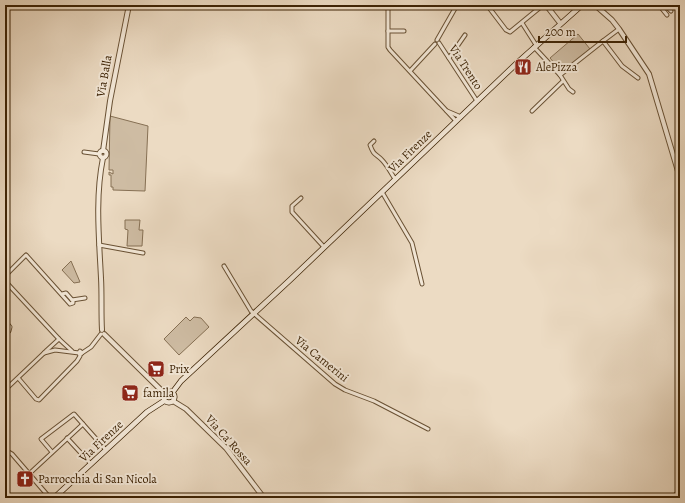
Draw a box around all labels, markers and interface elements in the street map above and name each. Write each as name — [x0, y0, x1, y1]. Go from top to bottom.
scale bar — [539, 18, 626, 44]
text: 200 m — [545, 24, 576, 40]
street label: Via Trento — [445, 41, 487, 93]
street label: Via Balla — [92, 53, 116, 99]
restaurant icon: AlePizza — [513, 57, 533, 77]
place label: AlePizza — [535, 59, 578, 75]
street label: Via Firenze — [384, 126, 435, 176]
street label: Via Camerini — [291, 332, 352, 386]
supermarket icon: Prix — [146, 359, 166, 379]
place label: Prix — [169, 361, 189, 377]
supermarket icon: famila — [120, 383, 140, 403]
place label: famila — [143, 385, 175, 401]
street label: Via Ca' Rossa — [201, 411, 256, 469]
street label: Via Firenze — [75, 416, 126, 466]
church icon: Parrocchia di San Nicola — [15, 469, 35, 489]
place label: Parrocchia di San Nicola — [38, 471, 157, 487]

